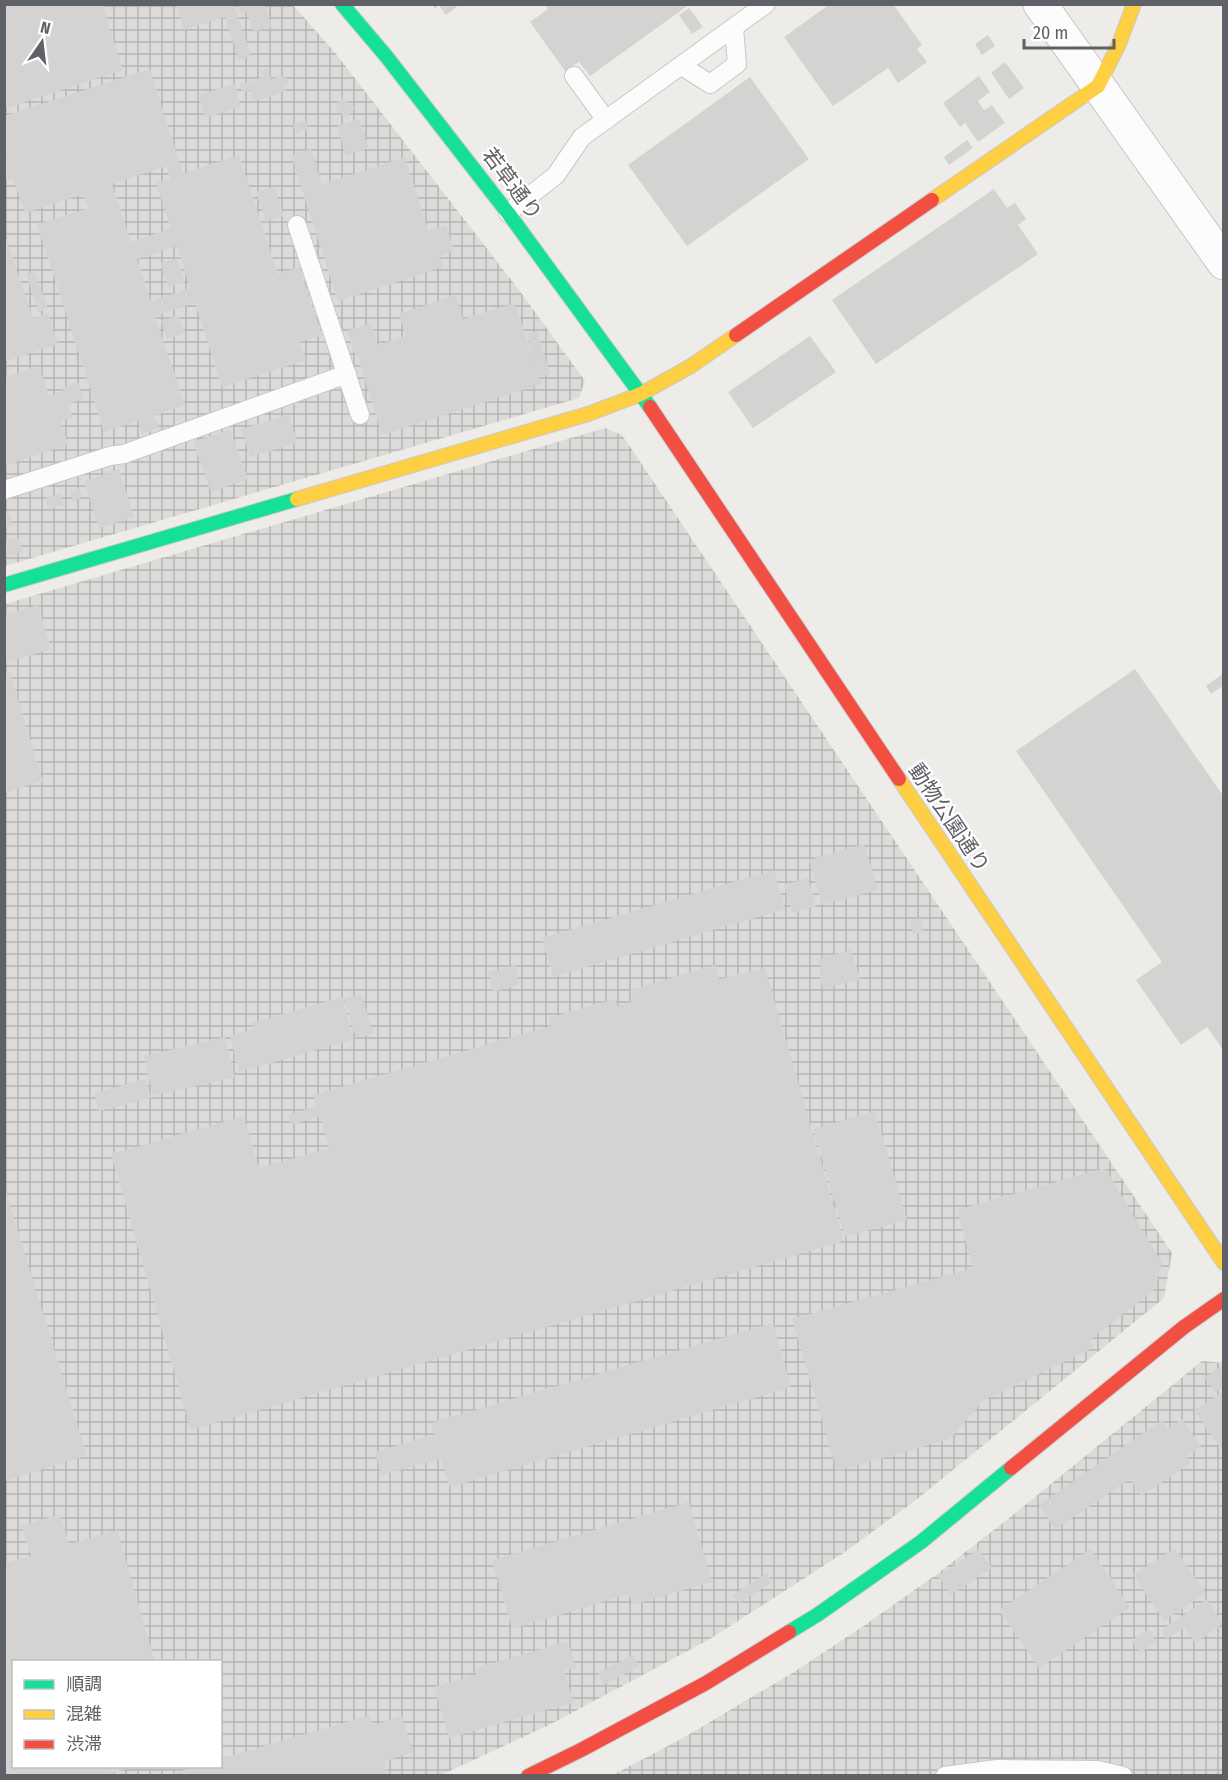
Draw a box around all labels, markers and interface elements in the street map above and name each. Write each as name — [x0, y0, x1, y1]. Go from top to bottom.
north arrow — [12, 12, 72, 72]
scale bar — [1024, 12, 1114, 50]
text: N — [39, 18, 52, 38]
text: 20 m — [1033, 22, 1068, 44]
street label: 若草通り — [476, 143, 548, 225]
street label: 動物公園通り — [903, 759, 995, 877]
legend — [12, 1660, 222, 1768]
text: 順調 — [66, 1673, 102, 1695]
text: 混雑 — [66, 1703, 102, 1725]
text: 渋滞 — [66, 1733, 102, 1755]

